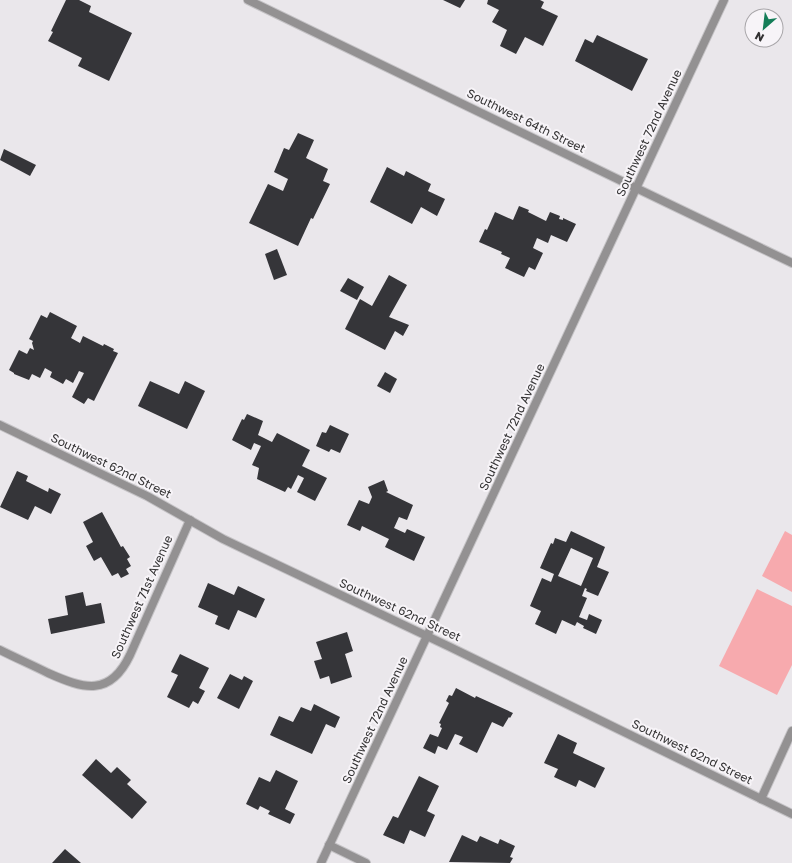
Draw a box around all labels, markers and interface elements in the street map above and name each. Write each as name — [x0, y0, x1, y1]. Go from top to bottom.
north arrow — [744, 8, 784, 48]
text: N — [752, 30, 766, 45]
street label: Southwest 72nd Avenue — [613, 67, 685, 199]
street label: Southwest 64th Street — [464, 85, 588, 156]
street label: Southwest 72nd Avenue — [476, 361, 548, 493]
street label: Southwest 62nd Street — [48, 430, 174, 501]
street label: Southwest 71st Avenue — [108, 533, 176, 661]
street label: Southwest 62nd Street — [337, 575, 464, 644]
street label: Southwest 72nd Avenue — [339, 654, 411, 786]
street label: Southwest 62nd Street — [629, 716, 755, 787]

